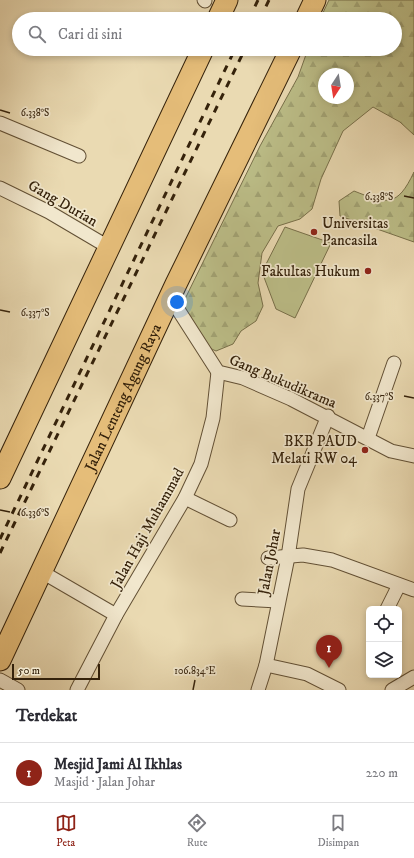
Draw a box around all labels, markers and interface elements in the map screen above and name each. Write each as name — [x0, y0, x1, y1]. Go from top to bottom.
search box — [12, 12, 402, 56]
icon: search — [26, 23, 48, 45]
text: Cari di sini — [58, 25, 122, 44]
north arrow — [318, 68, 354, 104]
text: 6.338°S — [21, 107, 49, 119]
street label: Gang Durian — [25, 176, 101, 231]
text: 6.338°S — [365, 191, 393, 203]
place label: Universitas Pancasila — [322, 214, 388, 250]
marker: Universitas Pancasila — [309, 227, 319, 237]
place label: Fakultas Hukum — [261, 262, 360, 281]
marker: Fakultas Hukum — [363, 266, 373, 276]
your location — [167, 292, 187, 312]
text: 6.337°S — [21, 307, 49, 319]
street label: Jalan Lenteng Agung Raya — [80, 320, 166, 476]
street label: Gang Bukudikrama — [226, 350, 340, 413]
text: 6.337°S — [365, 391, 393, 403]
place label: BKB PAUD Melati RW 04 — [271, 432, 357, 468]
marker: BKB PAUD Melati RW 04 — [360, 445, 370, 455]
street label: Jalan Haji Muhammad — [105, 464, 189, 594]
text: 6.336°S — [21, 507, 49, 519]
street label: Jalan Johar — [253, 527, 285, 599]
map controls — [366, 606, 402, 678]
button: locate — [366, 606, 402, 642]
pin: 1 — [316, 635, 342, 668]
button: layers — [366, 642, 402, 678]
scale bar — [12, 662, 100, 681]
text: 50 m — [18, 664, 40, 678]
text: 106.834°E — [174, 665, 216, 677]
text: Terdekat — [16, 705, 77, 727]
text: Mesjid Jami Al Ikhlas — [54, 755, 182, 774]
text: 1 — [27, 765, 31, 781]
text: 220 m — [366, 765, 398, 781]
text: Masjid · Jalan Johar — [54, 774, 155, 790]
tab: Peta — [55, 812, 77, 850]
tab: Rute — [186, 812, 208, 850]
tab: Disimpan — [318, 812, 359, 850]

